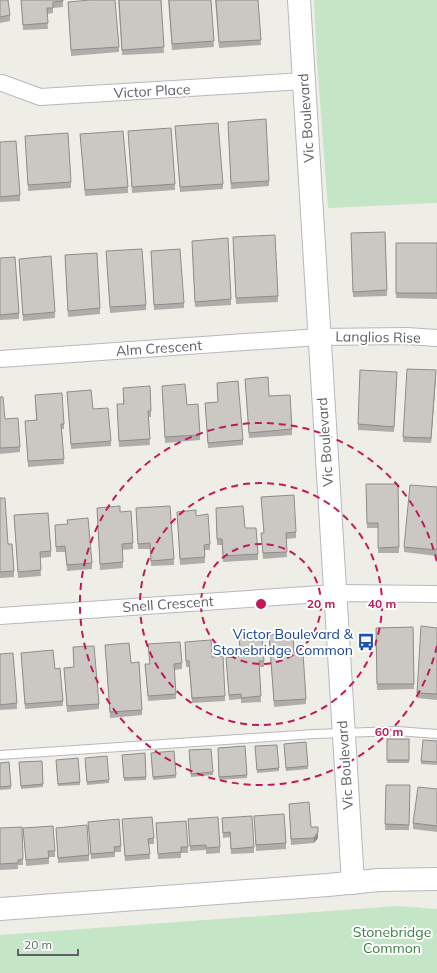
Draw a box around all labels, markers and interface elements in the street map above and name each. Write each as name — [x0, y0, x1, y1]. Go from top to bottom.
street label: Vic Boulevard — [294, 73, 318, 163]
street label: Victor Place — [113, 80, 191, 102]
street label: Langlios Rise — [335, 327, 421, 347]
street label: Alm Crescent — [115, 336, 203, 360]
street label: Vic Boulevard — [313, 397, 337, 487]
street label: Snell Crescent — [122, 592, 214, 616]
text: 20 m — [307, 596, 335, 611]
text: 40 m — [368, 596, 396, 611]
centre of rings — [254, 597, 268, 611]
place label: Victor Boulevard & Stonebridge Common — [213, 625, 354, 659]
bus stop icon: Victor Boulevard & Stonebridge Common — [356, 632, 376, 652]
street label: Vic Boulevard — [333, 720, 357, 810]
text: 60 m — [375, 724, 403, 739]
park label: Stonebridge Common — [353, 923, 431, 957]
scale bar — [18, 931, 78, 957]
text: 20 m — [24, 937, 52, 952]

